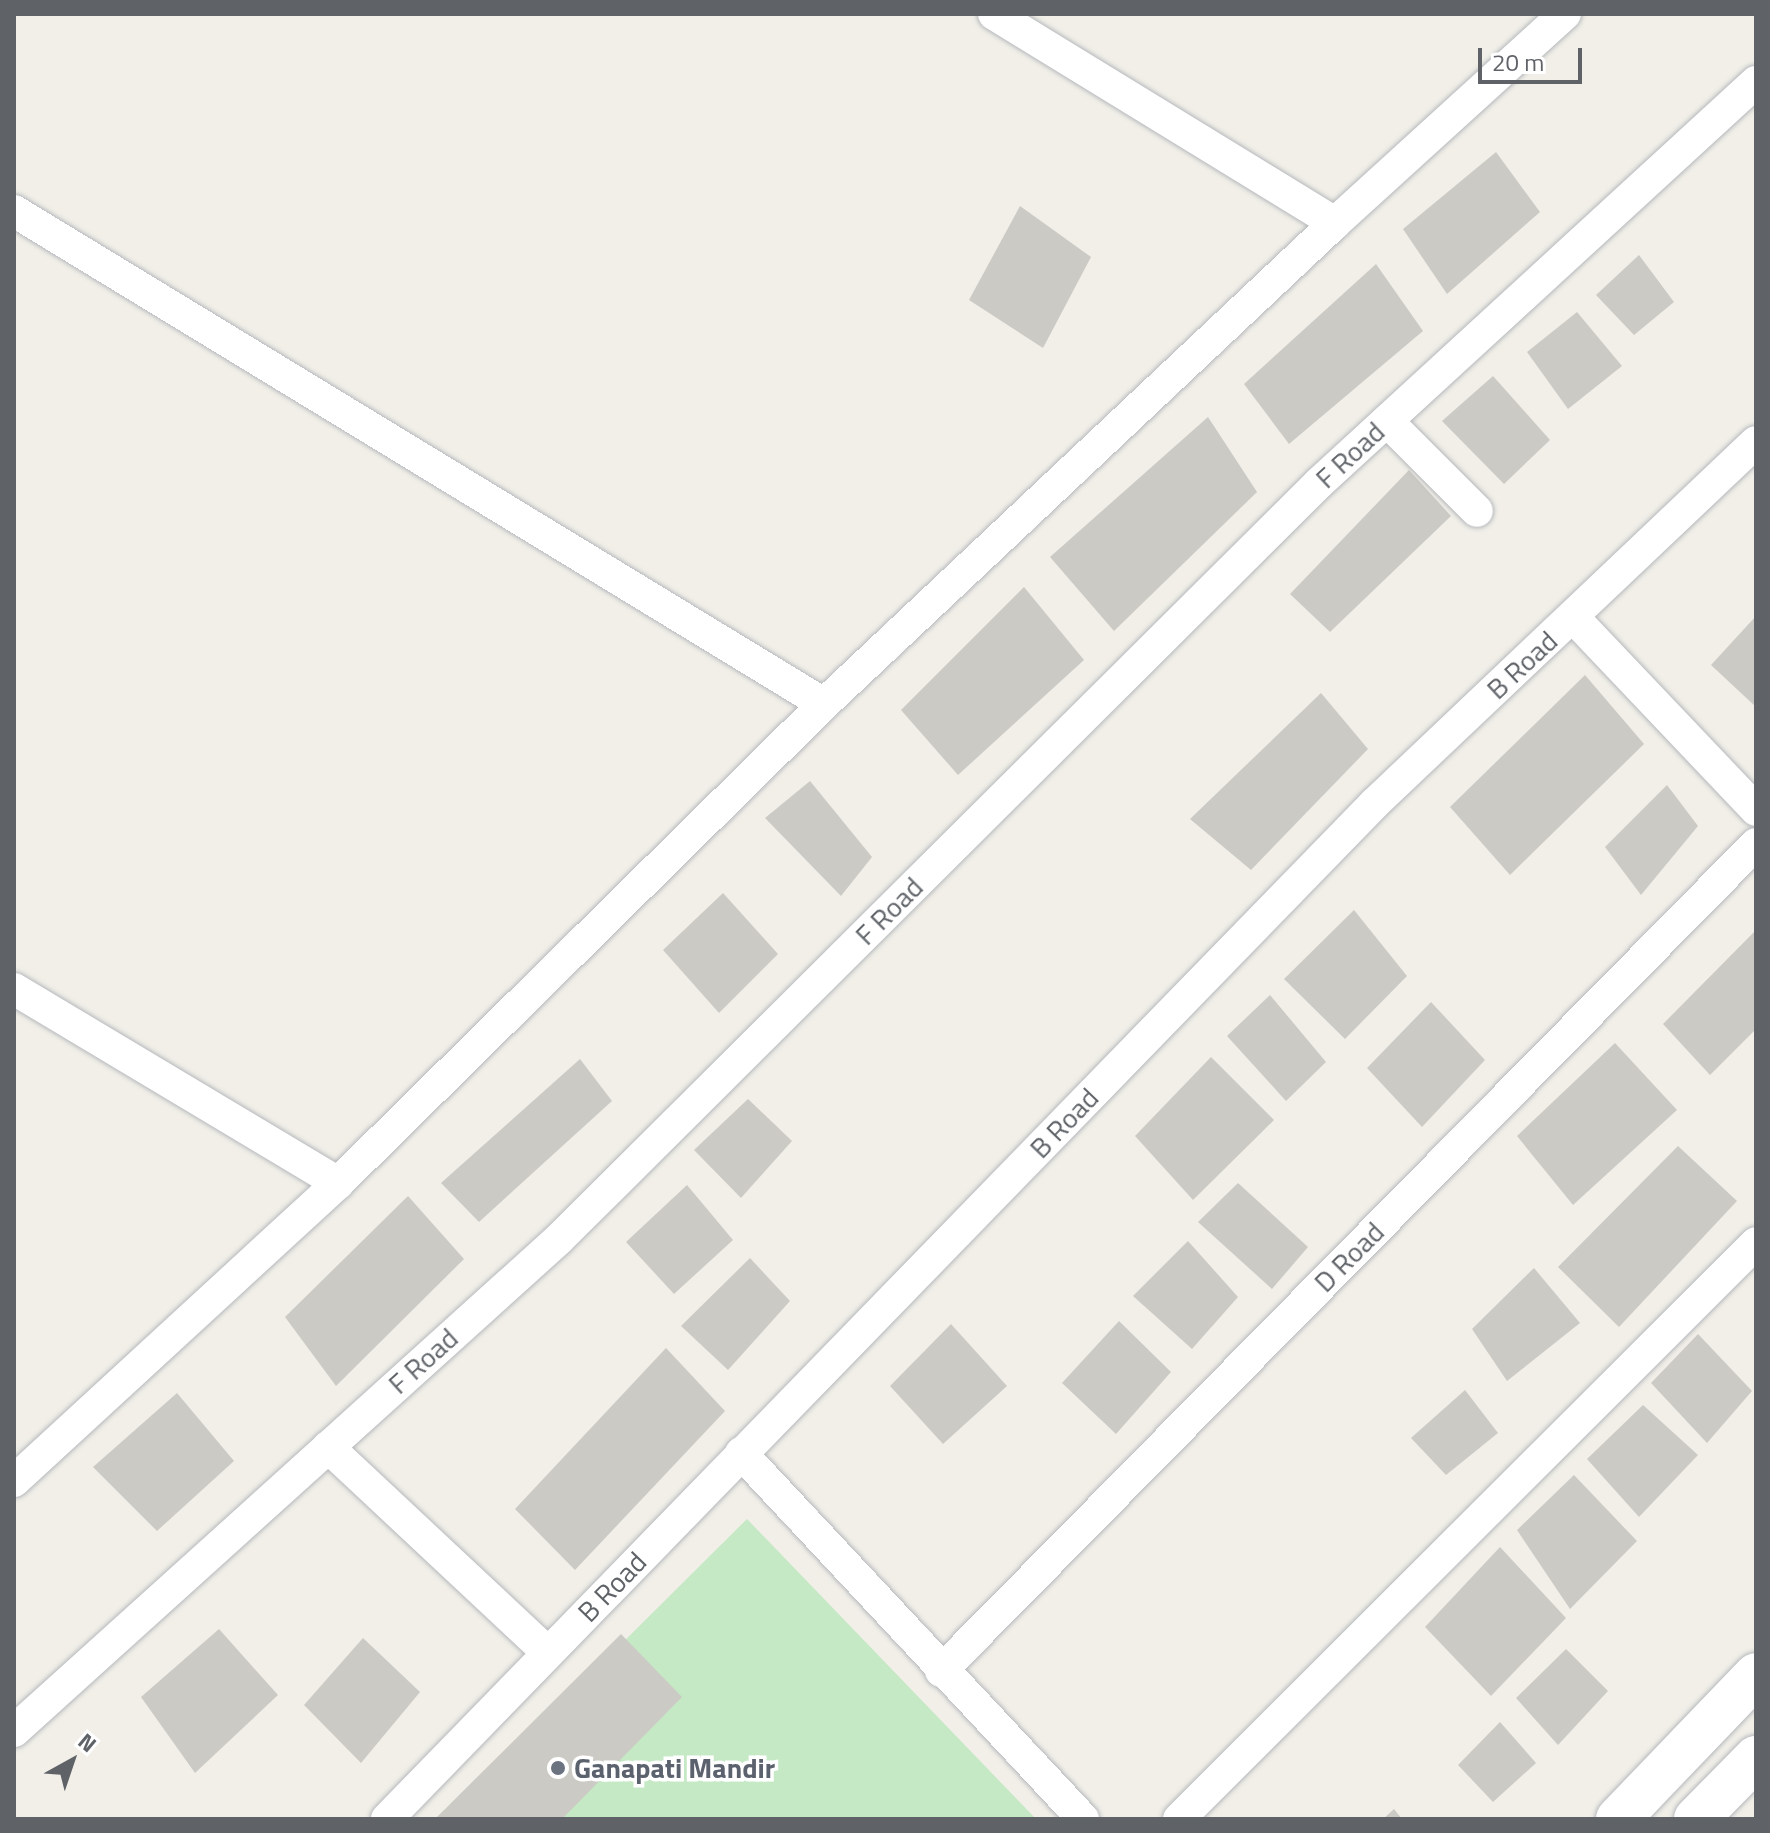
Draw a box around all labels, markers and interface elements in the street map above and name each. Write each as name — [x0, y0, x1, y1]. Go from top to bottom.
scale bar — [1482, 32, 1586, 82]
text: 20 m — [1492, 44, 1544, 80]
street label: F Road — [1309, 415, 1391, 495]
street label: B Road — [1480, 624, 1564, 706]
street label: F Road — [848, 870, 930, 952]
street label: B Road — [1023, 1081, 1105, 1165]
street label: D Road — [1307, 1215, 1391, 1299]
street label: F Road — [381, 1321, 465, 1401]
street label: B Road — [571, 1545, 653, 1629]
north arrow — [32, 1721, 112, 1801]
text: N — [71, 1725, 104, 1761]
place label: Ganapati Mandir — [574, 1751, 775, 1785]
marker: Ganapati Mandir — [549, 1759, 567, 1777]

